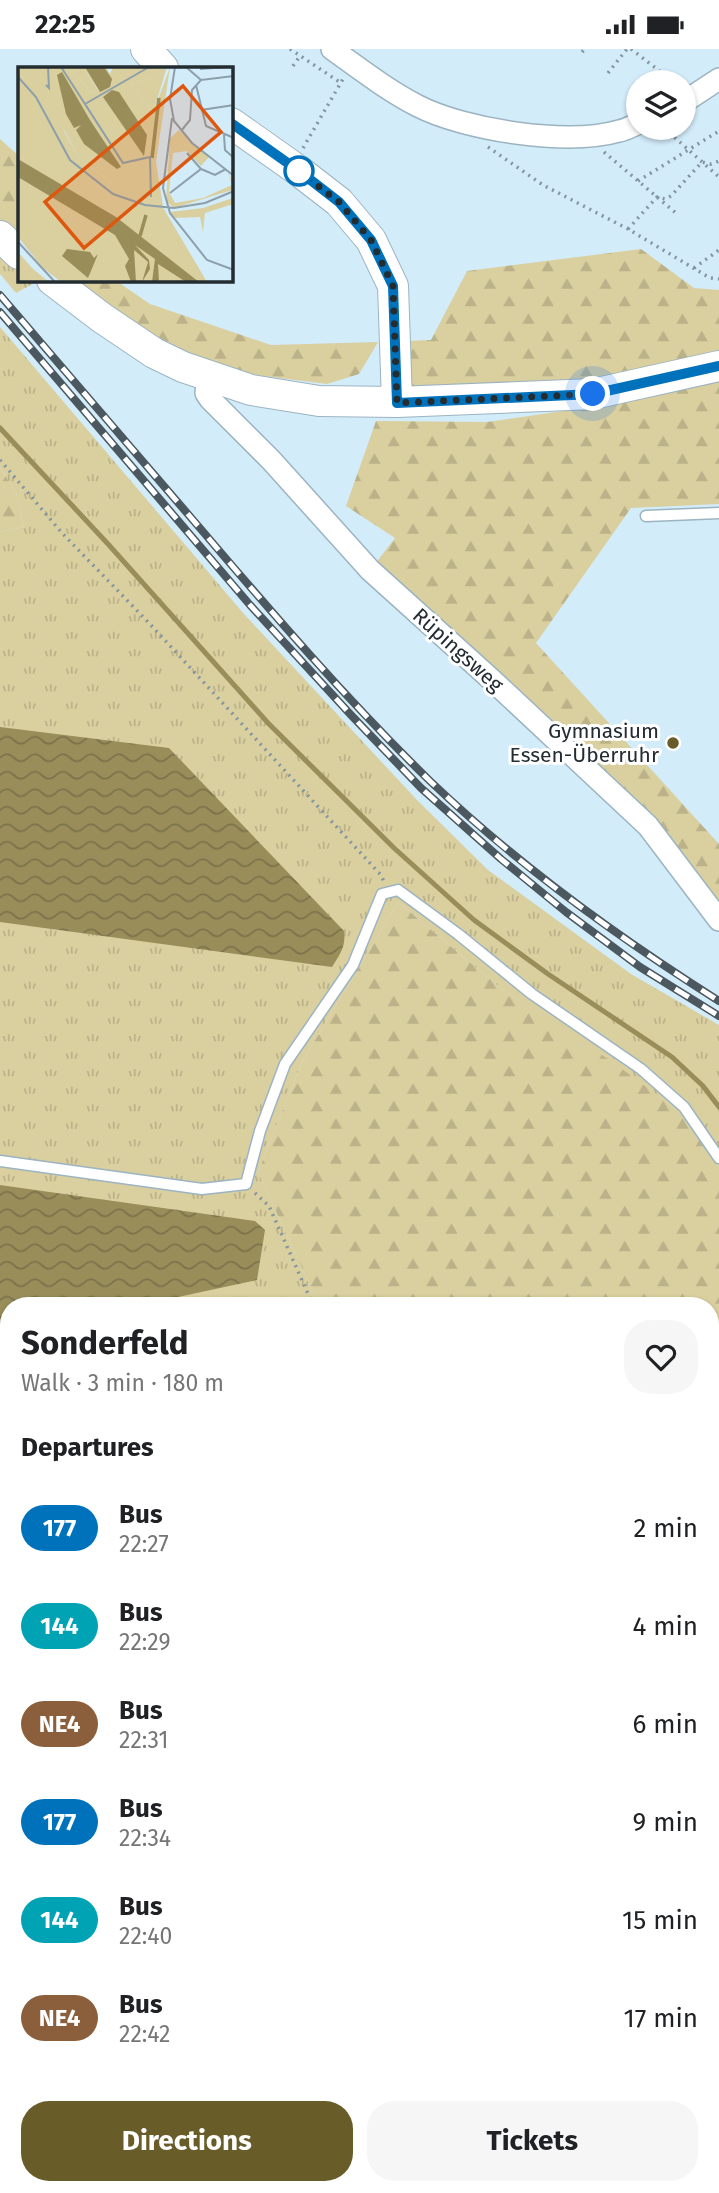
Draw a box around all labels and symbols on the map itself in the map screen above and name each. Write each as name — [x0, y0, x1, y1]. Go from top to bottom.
inset map — [18, 67, 233, 282]
unlabelled marker — [284, 156, 314, 186]
your location — [575, 376, 610, 411]
street label: Rüpingsweg — [407, 602, 509, 698]
place label: Gymnasium Essen-Überruhr — [510, 718, 659, 768]
marker: Gymnasium Essen-Überruhr — [665, 735, 681, 751]

